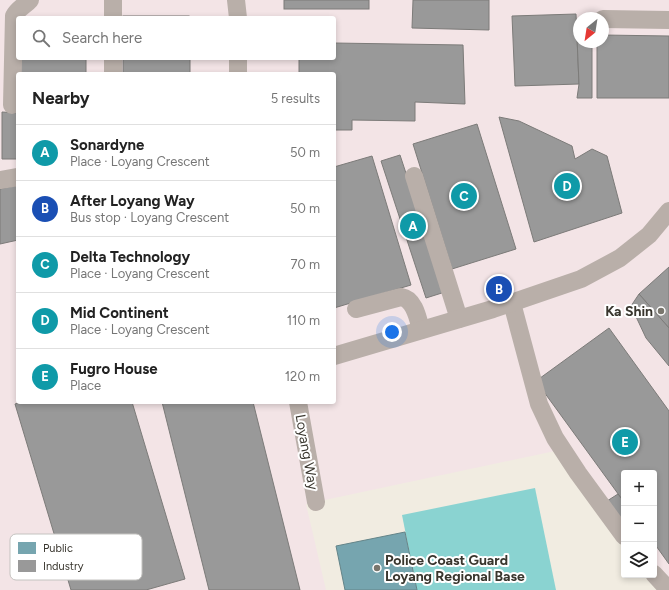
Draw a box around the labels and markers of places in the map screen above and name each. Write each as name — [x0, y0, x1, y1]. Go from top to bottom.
pin: D — [554, 171, 580, 201]
pin: C — [451, 181, 477, 211]
pin: A — [400, 211, 426, 241]
pin: B — [486, 274, 512, 304]
place label: Ka Shin — [605, 303, 653, 320]
marker: Ka Shin — [656, 306, 666, 316]
pin: E — [612, 427, 638, 457]
place label: Police Coast Guard Loyang Regional Base — [385, 552, 525, 585]
marker: Police Coast Guard Loyang Regional Base — [372, 563, 382, 573]

